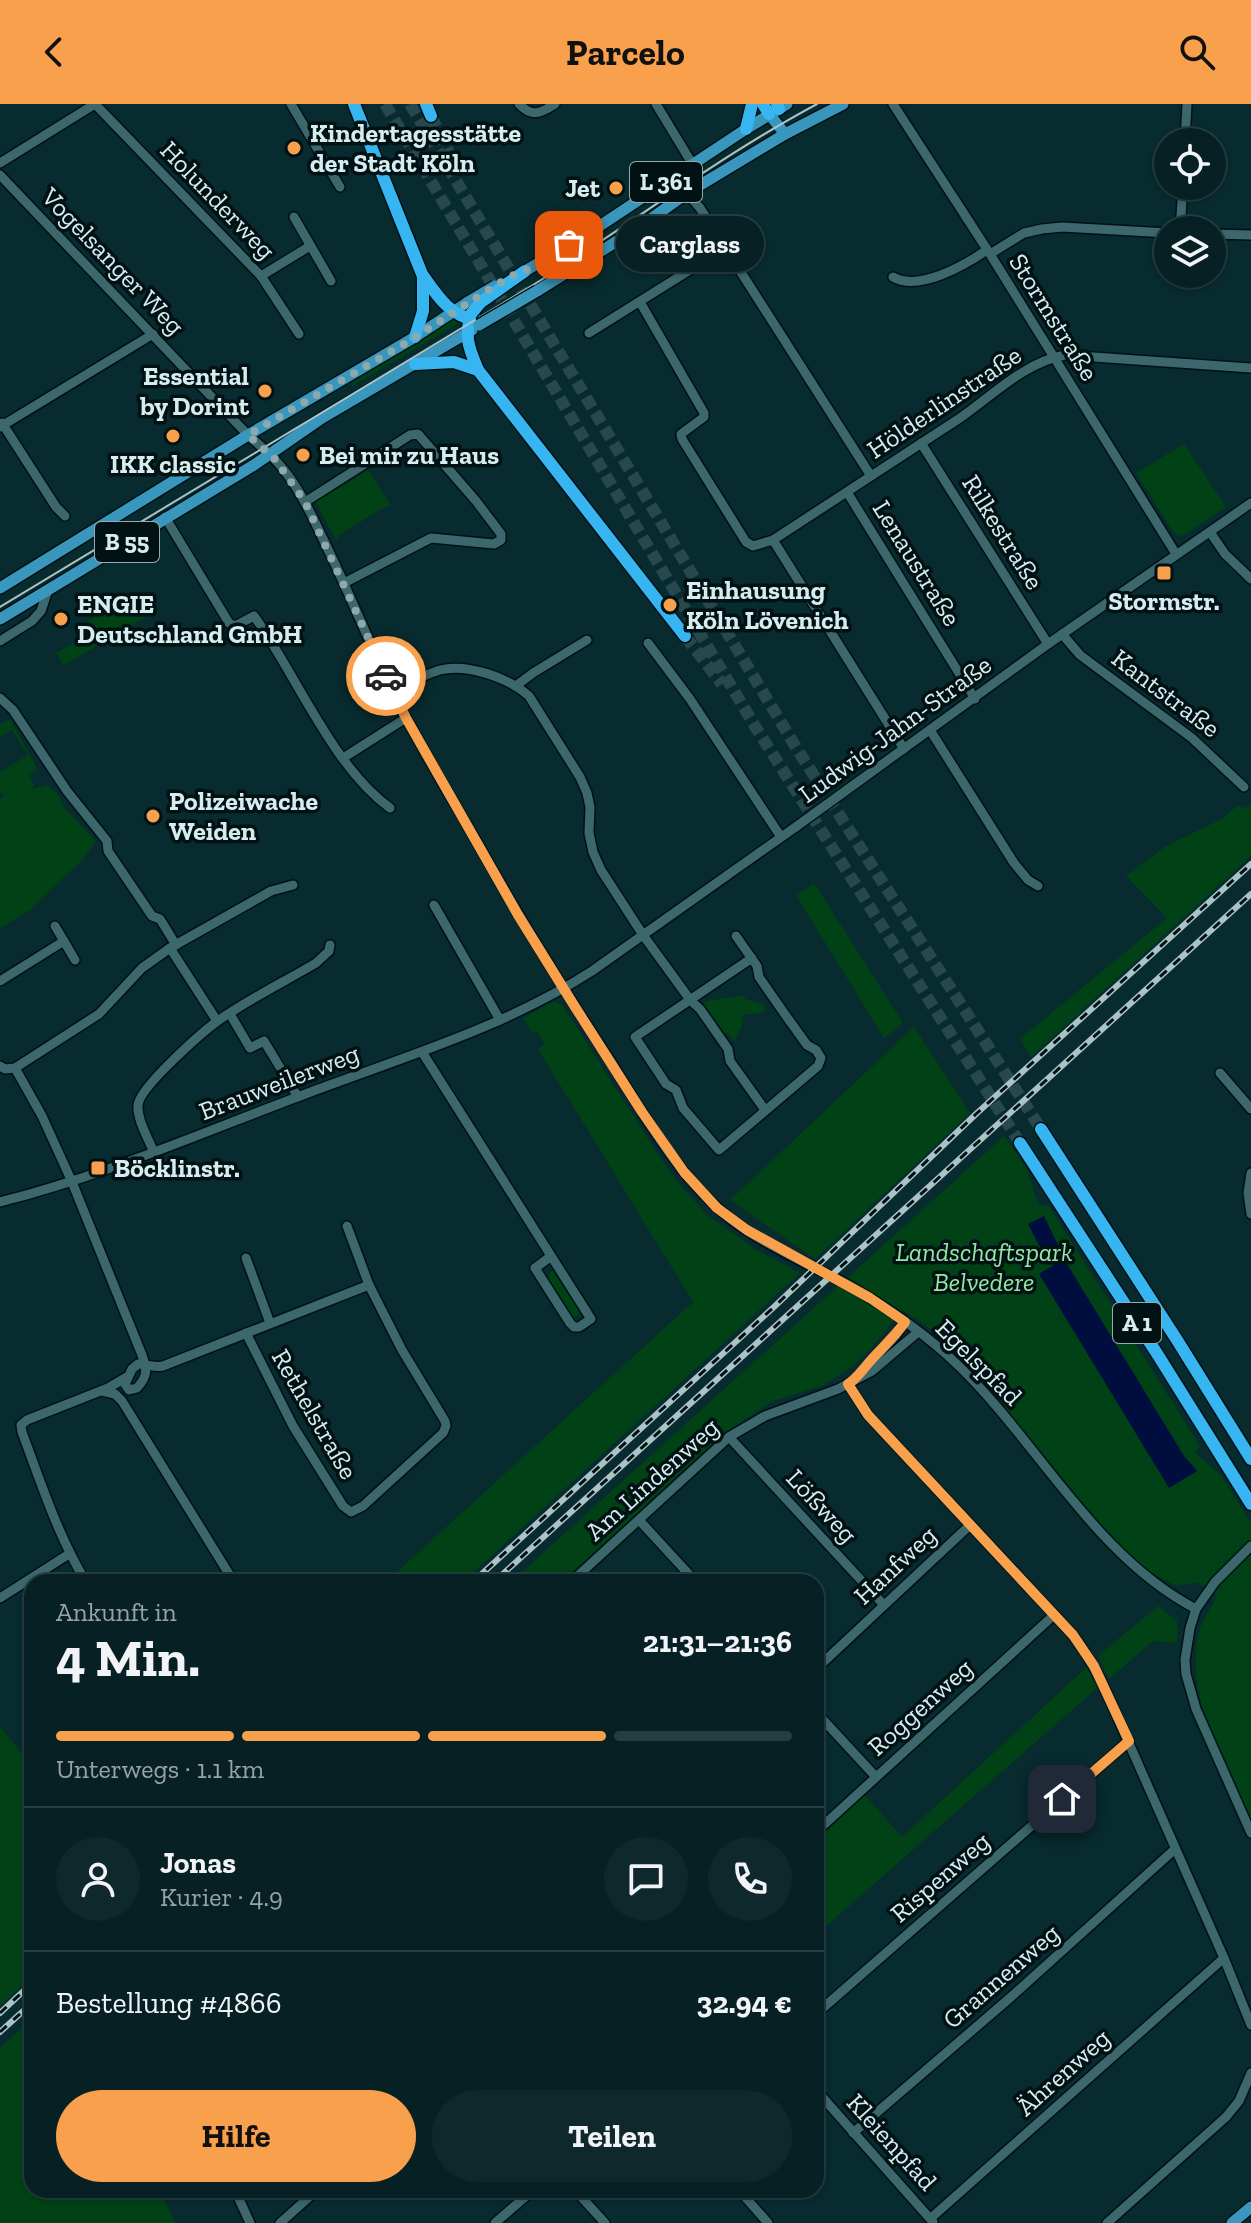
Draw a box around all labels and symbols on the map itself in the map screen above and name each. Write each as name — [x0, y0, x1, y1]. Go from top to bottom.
place label: Kindertagesstätte der Stadt Köln — [310, 117, 521, 179]
street label: Holunderweg — [154, 134, 282, 266]
marker: Kindertagesstätte der Stadt Köln — [285, 139, 303, 157]
road number: L 361 — [630, 162, 702, 202]
place label: Jet — [565, 172, 601, 204]
marker: Jet — [607, 179, 625, 197]
street label: Vogelsanger Weg — [34, 180, 191, 341]
pin — [535, 211, 603, 279]
callout: Carglass — [617, 217, 765, 273]
street label: Stormstraße — [1002, 248, 1106, 386]
street label: Hölderlinstraße — [861, 339, 1027, 465]
place label: Essential by Dorint — [139, 360, 250, 422]
marker: Essential by Dorint — [256, 382, 274, 400]
marker: IKK classic — [164, 427, 182, 445]
place label: Bei mir zu Haus — [319, 439, 499, 471]
marker: Bei mir zu Haus — [294, 446, 312, 464]
place label: IKK classic — [110, 448, 236, 480]
street label: Rilkestraße — [955, 469, 1051, 595]
street label: Lenaustraße — [866, 494, 968, 632]
road number: B 55 — [95, 522, 159, 562]
marker: Stormstr. — [1155, 564, 1173, 582]
place label: Einhausung Köln Lövenich — [686, 574, 849, 636]
place label: Stormstr. — [1108, 585, 1220, 617]
place label: ENGIE Deutschland GmbH — [77, 588, 302, 650]
marker: Einhausung Köln Lövenich — [661, 596, 679, 614]
marker: ENGIE Deutschland GmbH — [52, 610, 70, 628]
courier — [346, 636, 426, 716]
street label: Kantstraße — [1105, 642, 1227, 744]
street label: Ludwig-Jahn-Straße — [792, 648, 998, 810]
place label: Polizeiwache Weiden — [169, 785, 319, 847]
marker: Polizeiwache Weiden — [144, 807, 162, 825]
street label: Brauweilerweg — [194, 1037, 364, 1127]
place label: Böcklinstr. — [114, 1152, 240, 1184]
marker: Böcklinstr. — [89, 1159, 107, 1177]
park label: Landschaftspark Belvedere — [895, 1236, 1073, 1298]
road number: A 1 — [1113, 1303, 1161, 1343]
street label: Egelspfad — [929, 1312, 1029, 1412]
street label: Rethelstraße — [265, 1343, 365, 1485]
street label: Am Lindenweg — [579, 1411, 725, 1547]
street label: Lößweg — [780, 1462, 864, 1550]
street label: Hanfweg — [847, 1519, 943, 1611]
street label: Roggenweg — [861, 1652, 979, 1762]
pin — [1028, 1765, 1096, 1833]
street label: Rispenweg — [884, 1825, 996, 1929]
street label: Grannenweg — [936, 1917, 1066, 2035]
street label: Ährenweg — [1010, 2022, 1116, 2122]
street label: Kleienpfad — [840, 2087, 944, 2197]

